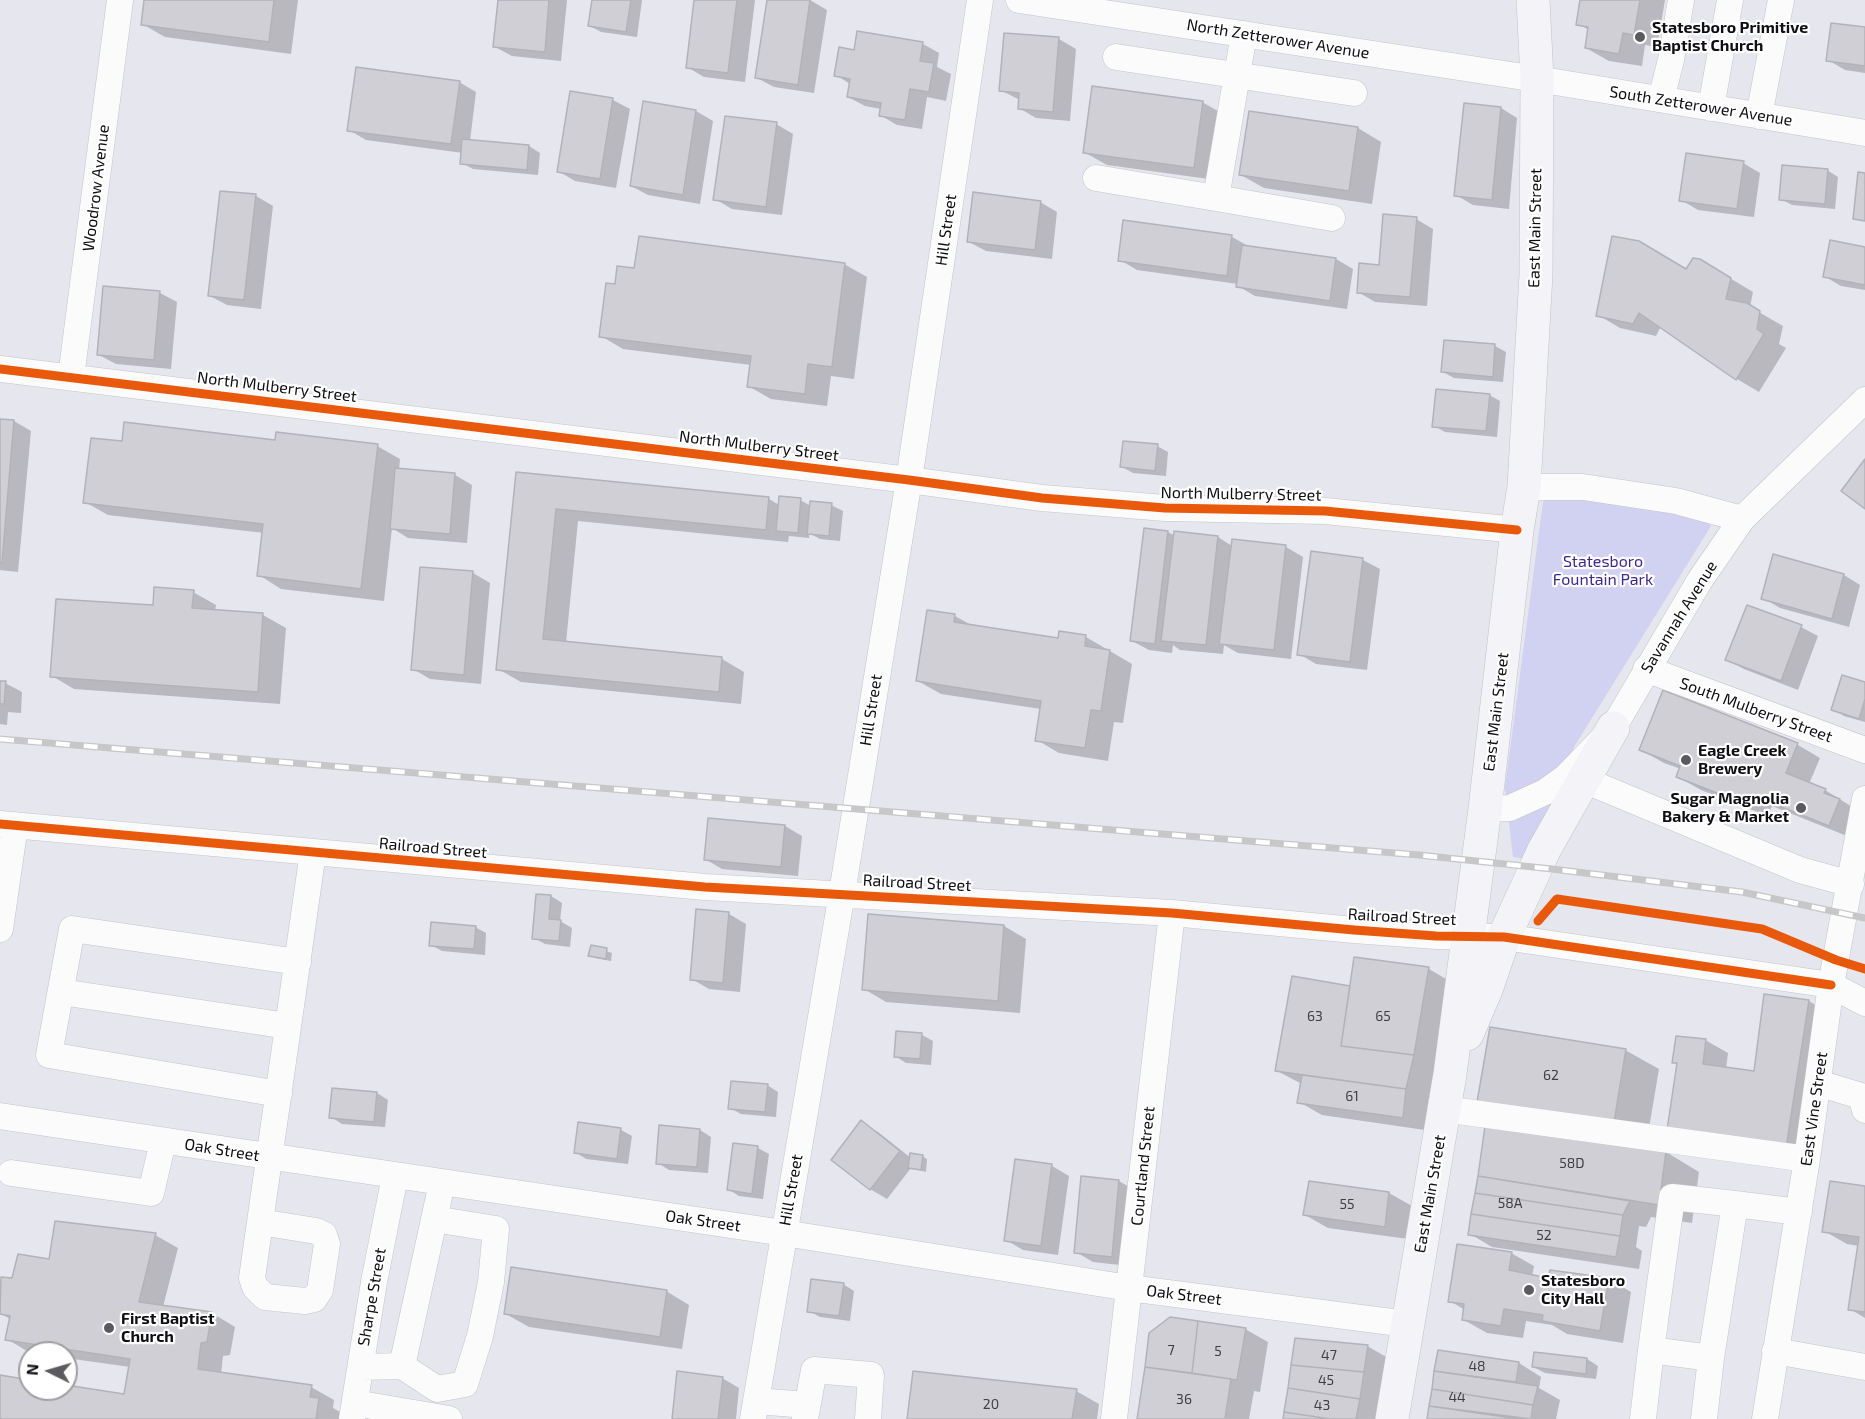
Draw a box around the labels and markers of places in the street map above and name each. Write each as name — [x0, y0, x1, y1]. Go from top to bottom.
place label: Statesboro Primitive Baptist Church — [1652, 18, 1808, 56]
marker: Statesboro Primitive Baptist Church — [1633, 30, 1647, 44]
place label: Eagle Creek Brewery — [1698, 741, 1786, 779]
marker: Eagle Creek Brewery — [1679, 753, 1693, 767]
place label: Sugar Magnolia Bakery & Market — [1662, 789, 1789, 827]
marker: Sugar Magnolia Bakery & Market — [1794, 801, 1808, 815]
place label: Statesboro City Hall — [1541, 1271, 1625, 1309]
marker: Statesboro City Hall — [1522, 1283, 1536, 1297]
place label: First Baptist Church — [121, 1309, 215, 1347]
marker: First Baptist Church — [102, 1321, 116, 1335]

